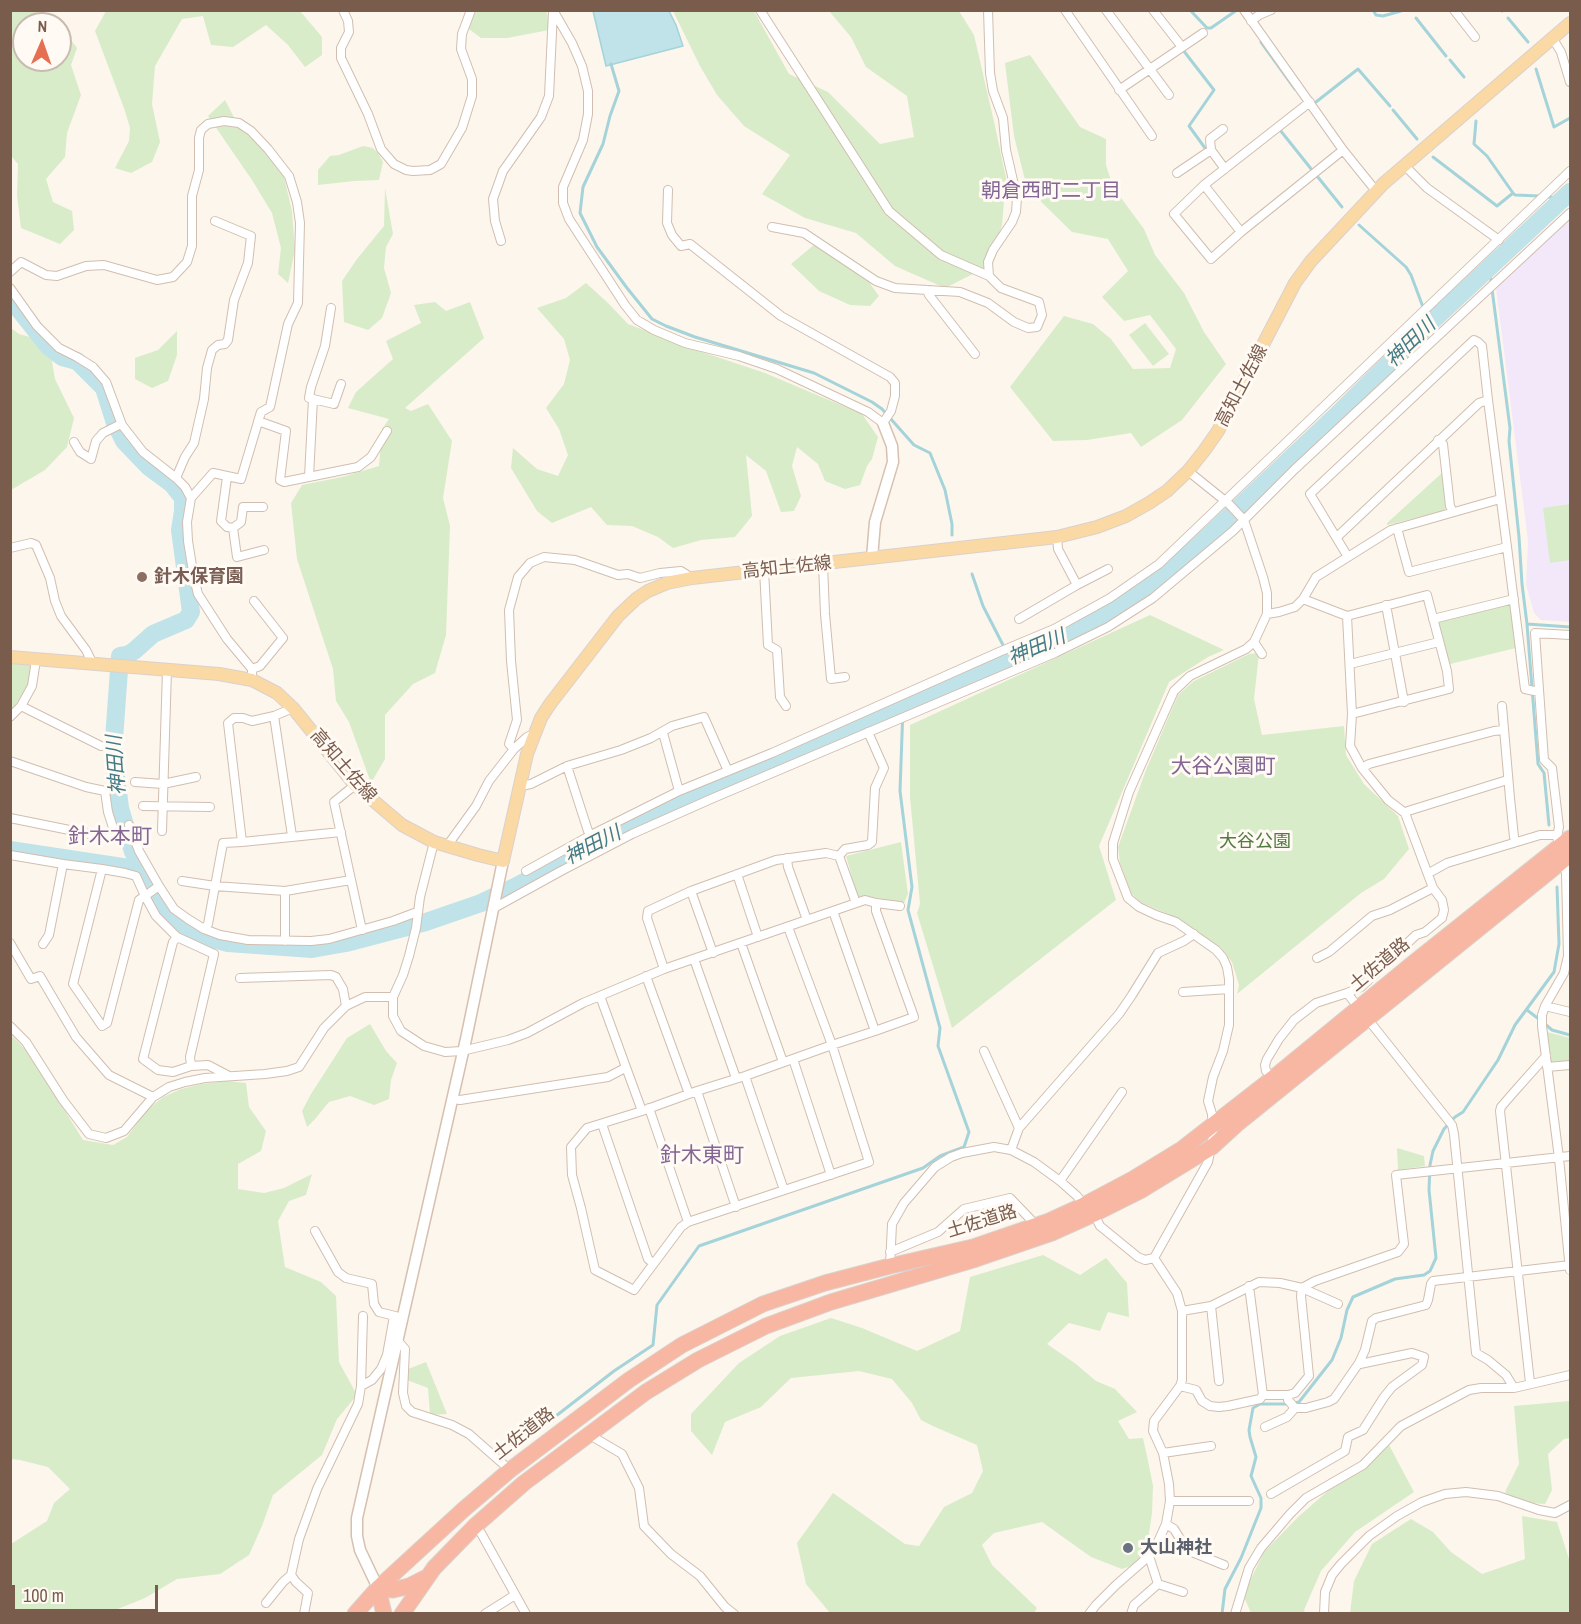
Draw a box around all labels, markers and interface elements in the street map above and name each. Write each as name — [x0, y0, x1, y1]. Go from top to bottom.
north arrow — [12, 12, 72, 72]
text: N — [37, 15, 48, 37]
district label: 朝倉西町二丁目 — [981, 180, 1121, 204]
water label: 神田川 — [1381, 314, 1441, 372]
street label: 高知土佐線 — [1211, 341, 1273, 431]
street label: 高知土佐線 — [741, 553, 833, 583]
place label: 針木保育園 — [154, 566, 244, 588]
marker: 針木保育園 — [135, 570, 149, 584]
water label: 神田川 — [1005, 625, 1069, 671]
street label: 高知土佐線 — [305, 725, 381, 807]
water label: 神田川 — [103, 734, 131, 796]
district label: 大谷公園町 — [1171, 754, 1275, 780]
water label: 神田川 — [561, 822, 625, 870]
district label: 針木本町 — [68, 824, 152, 850]
park label: 大谷公園 — [1219, 831, 1291, 853]
street label: 土佐道路 — [1345, 934, 1415, 996]
district label: 針木東町 — [660, 1143, 744, 1169]
street label: 土佐道路 — [944, 1201, 1020, 1243]
street label: 土佐道路 — [489, 1403, 559, 1465]
place label: 大山神社 — [1140, 1537, 1212, 1559]
marker: 大山神社 — [1121, 1541, 1135, 1555]
scale bar — [15, 1573, 160, 1611]
text: 100 m — [23, 1583, 64, 1608]

